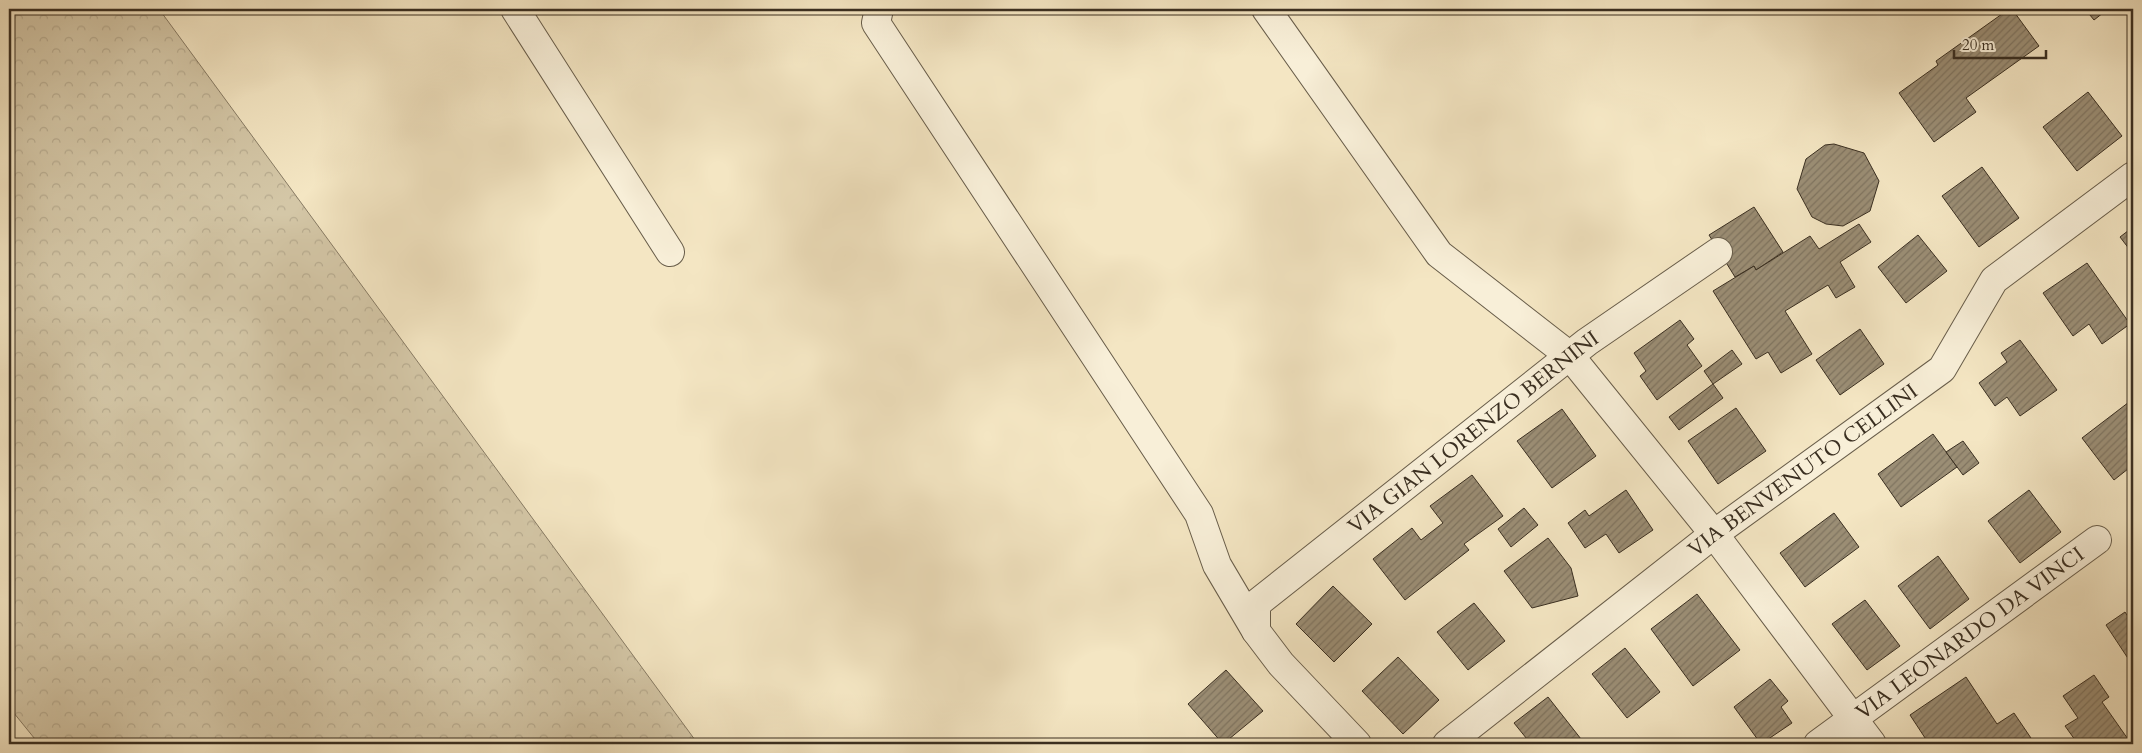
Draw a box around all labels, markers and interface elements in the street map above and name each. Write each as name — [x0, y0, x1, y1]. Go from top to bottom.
scale bar — [1954, 28, 2047, 60]
text: 20 m — [1962, 35, 1994, 55]
street label: VIA GIAN LORENZO BERNINI — [1342, 324, 1605, 541]
street label: VIA BENVENUTO CELLINI — [1682, 377, 1924, 564]
street label: VIA LEONARDO DA VINCI — [1850, 540, 2090, 727]

